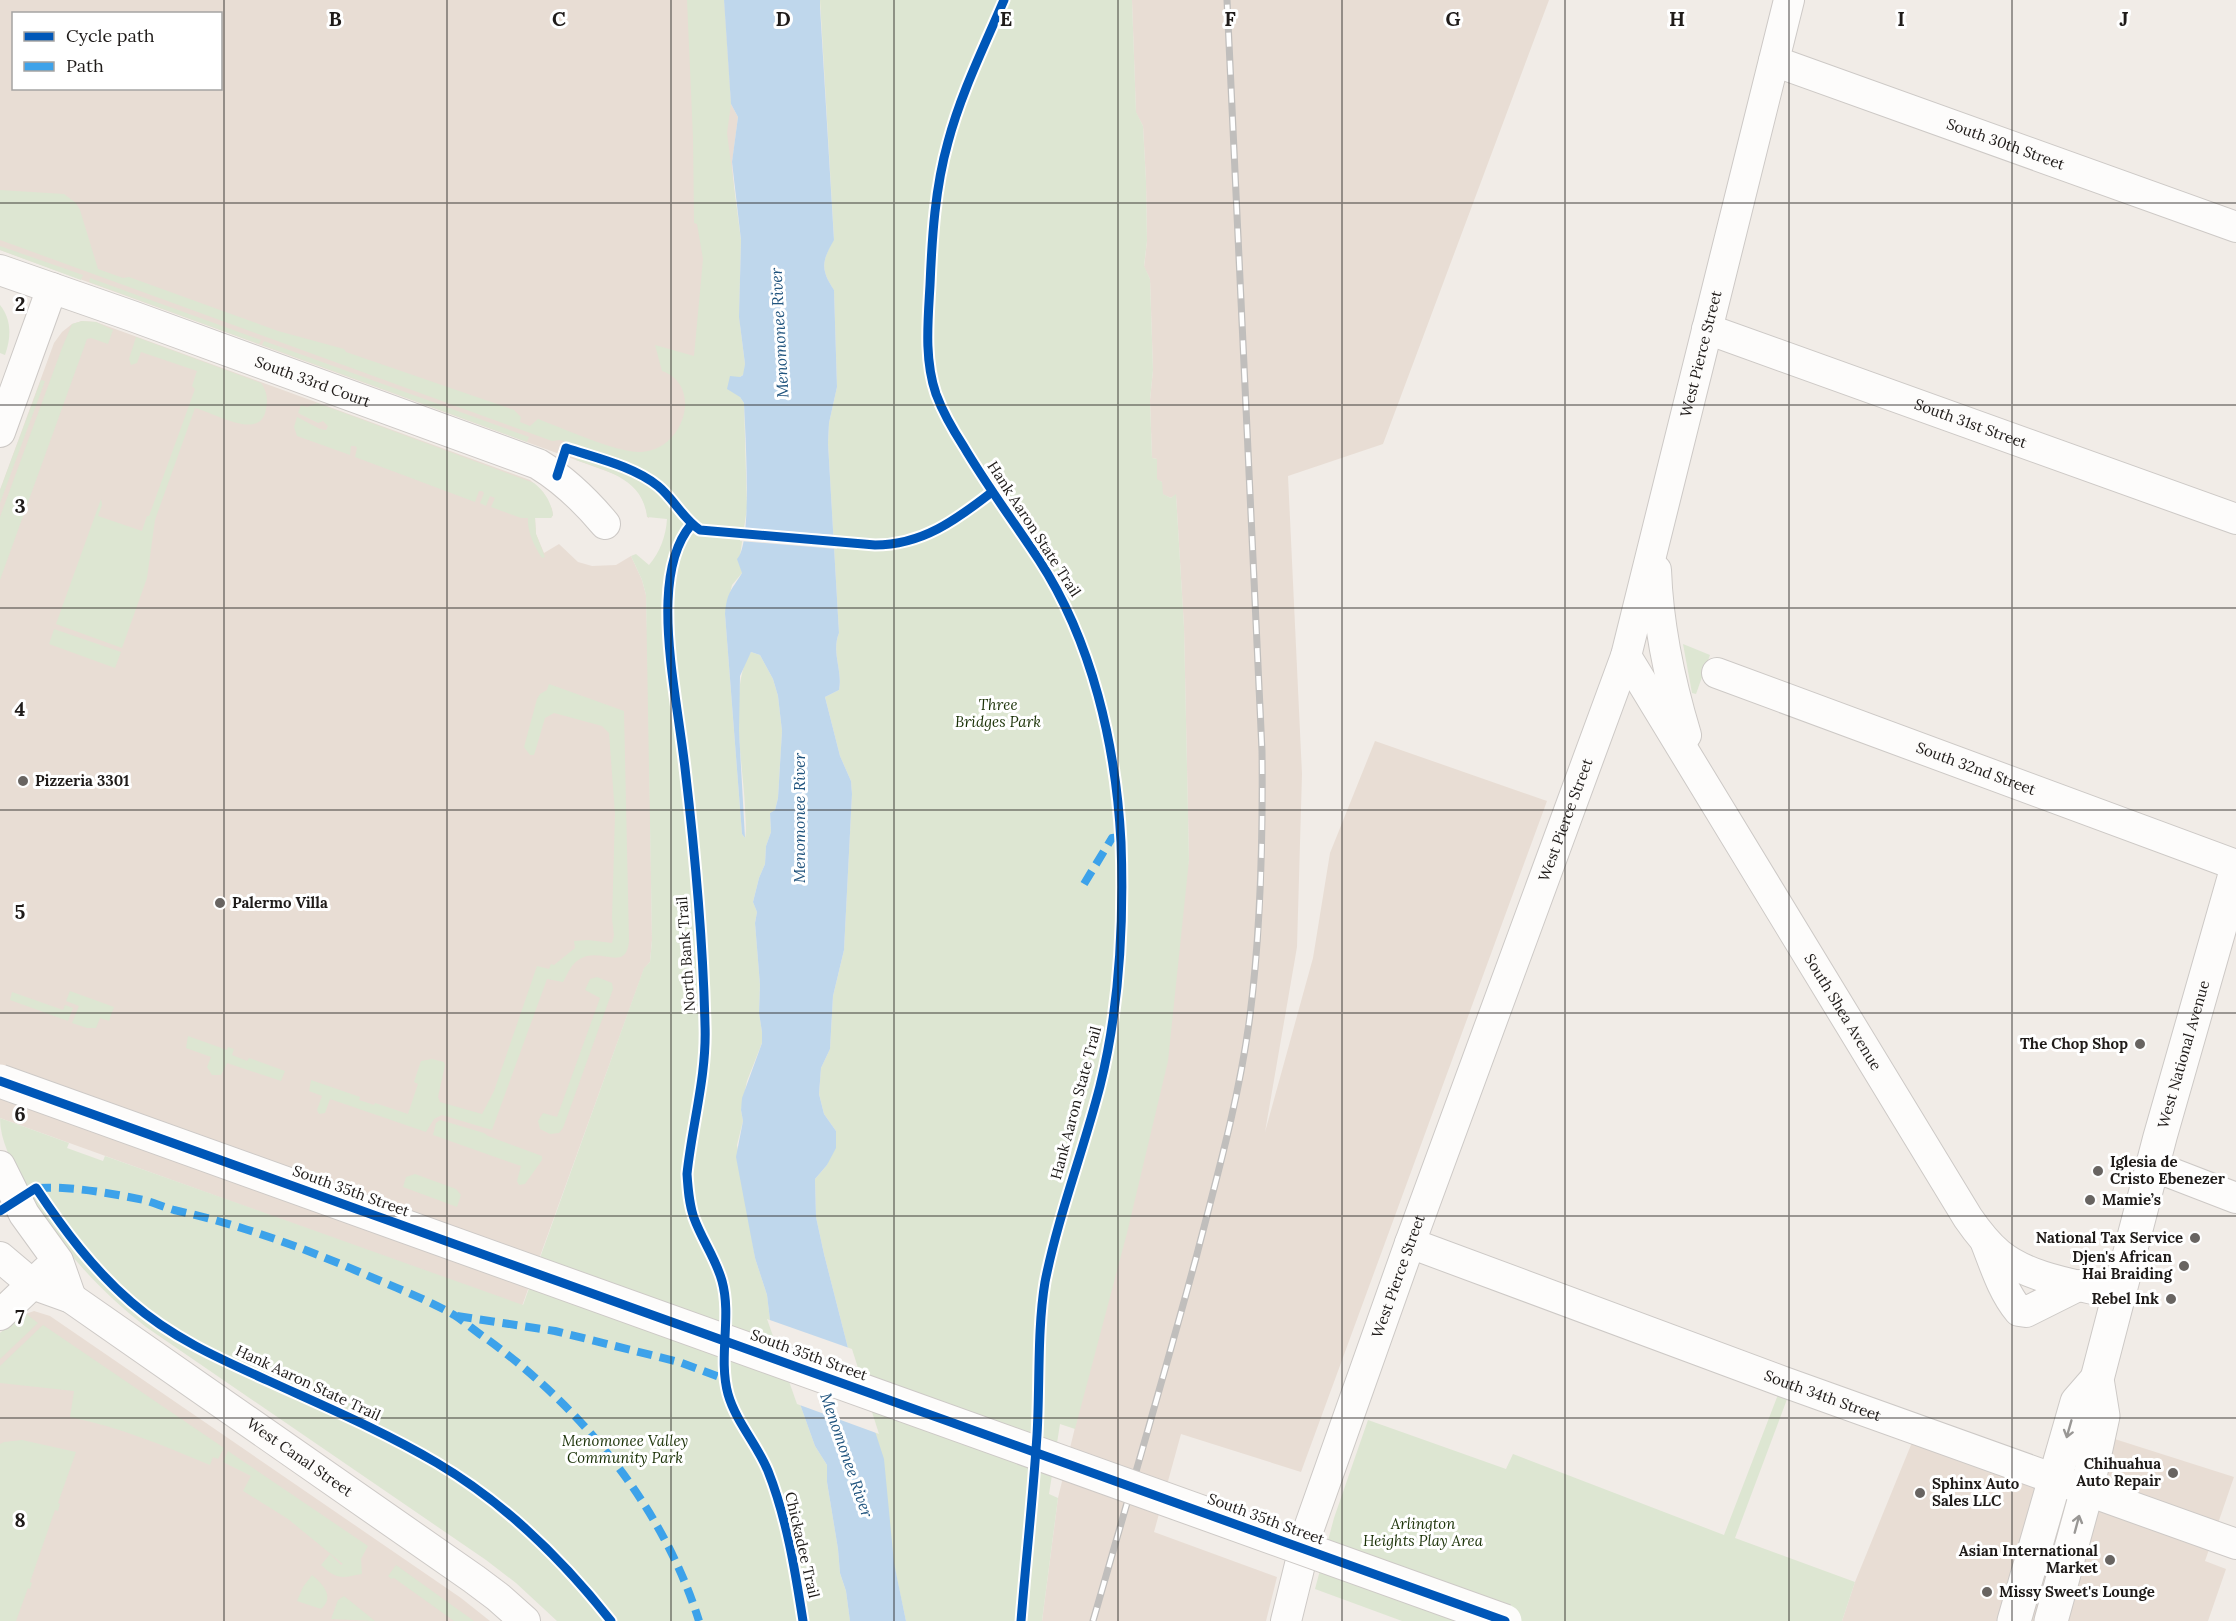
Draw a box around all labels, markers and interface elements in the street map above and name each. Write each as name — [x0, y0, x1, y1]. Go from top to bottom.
text: B — [328, 6, 342, 31]
text: C — [552, 6, 566, 31]
text: D — [775, 6, 791, 31]
text: E — [1000, 6, 1012, 31]
text: F — [1224, 6, 1236, 31]
text: G — [1445, 6, 1461, 31]
text: H — [1669, 6, 1685, 31]
text: I — [1897, 6, 1905, 31]
text: J — [2119, 6, 2129, 31]
legend — [12, 12, 222, 90]
text: Cycle path — [66, 24, 155, 47]
text: Path — [66, 54, 104, 77]
street label: South 30th Street — [1944, 114, 2067, 174]
water label: Menomonee River — [766, 267, 792, 399]
street label: West Pierce Street — [1676, 288, 1725, 419]
text: 2 — [15, 291, 25, 316]
street label: South 33rd Court — [252, 352, 373, 411]
street label: South 31st Street — [1912, 394, 2030, 452]
street label: Hank Aaron State Trail — [983, 457, 1085, 600]
text: 3 — [14, 493, 26, 518]
park label: Three Bridges Park — [955, 695, 1041, 731]
text: 4 — [15, 696, 26, 721]
street label: South 32nd Street — [1914, 738, 2039, 799]
water label: Menomonee River — [789, 752, 809, 883]
street label: West Pierce Street — [1534, 755, 1597, 884]
place label: Pizzeria 3301 — [35, 771, 129, 790]
marker: Pizzeria 3301 — [16, 774, 30, 788]
place label: Palermo Villa — [232, 893, 328, 912]
marker: Palermo Villa — [213, 896, 227, 910]
street label: North Bank Trail — [672, 896, 699, 1012]
text: 5 — [15, 899, 26, 924]
street label: South Shea Avenue — [1800, 950, 1886, 1074]
street label: West National Avenue — [2153, 978, 2213, 1130]
street label: Hank Aaron State Trail — [1046, 1024, 1105, 1182]
place label: The Chop Shop — [2020, 1034, 2128, 1053]
marker: The Chop Shop — [2133, 1037, 2147, 1051]
text: 6 — [14, 1101, 26, 1126]
place label: Iglesia de Cristo Ebenezer — [2110, 1152, 2226, 1188]
street label: South 35th Street — [290, 1161, 412, 1221]
marker: Iglesia de Cristo Ebenezer — [2091, 1164, 2105, 1178]
place label: Mamie’s — [2102, 1190, 2161, 1209]
marker: Mamie’s — [2083, 1193, 2097, 1207]
street label: West Pierce Street — [1367, 1212, 1429, 1340]
place label: National Tax Service — [2036, 1228, 2183, 1247]
marker: National Tax Service — [2188, 1231, 2202, 1245]
place label: Djen's African Hai Braiding — [2072, 1247, 2173, 1283]
marker: Djen's African Hai Braiding — [2177, 1259, 2191, 1273]
place label: Rebel Ink — [2091, 1289, 2159, 1308]
marker: Rebel Ink — [2164, 1292, 2178, 1306]
text: 7 — [15, 1304, 25, 1329]
street label: South 35th Street — [748, 1325, 870, 1385]
street label: Hank Aaron State Trail — [233, 1341, 384, 1424]
street label: South 34th Street — [1762, 1366, 1884, 1425]
water label: Menomonee River — [816, 1390, 878, 1521]
street label: West Canal Street — [243, 1413, 357, 1501]
one-way arrow — [2063, 1419, 2074, 1438]
park label: Menomonee Valley Community Park — [562, 1431, 688, 1467]
place label: Chihuahua Auto Repair — [2076, 1454, 2162, 1490]
marker: Chihuahua Auto Repair — [2166, 1466, 2180, 1480]
place label: Sphinx Auto Sales LLC — [1932, 1474, 2020, 1510]
marker: Sphinx Auto Sales LLC — [1913, 1486, 1927, 1500]
street label: South 35th Street — [1205, 1489, 1327, 1549]
street label: Chickadee Trail — [781, 1490, 824, 1600]
text: 8 — [14, 1507, 26, 1532]
park label: Arlington Heights Play Area — [1363, 1514, 1484, 1550]
one-way arrow — [2072, 1515, 2084, 1534]
place label: Asian International Market — [1959, 1541, 2099, 1577]
marker: Asian International Market — [2103, 1553, 2117, 1567]
place label: Missy Sweet's Lounge — [1999, 1582, 2155, 1601]
marker: Missy Sweet's Lounge — [1980, 1585, 1994, 1599]

